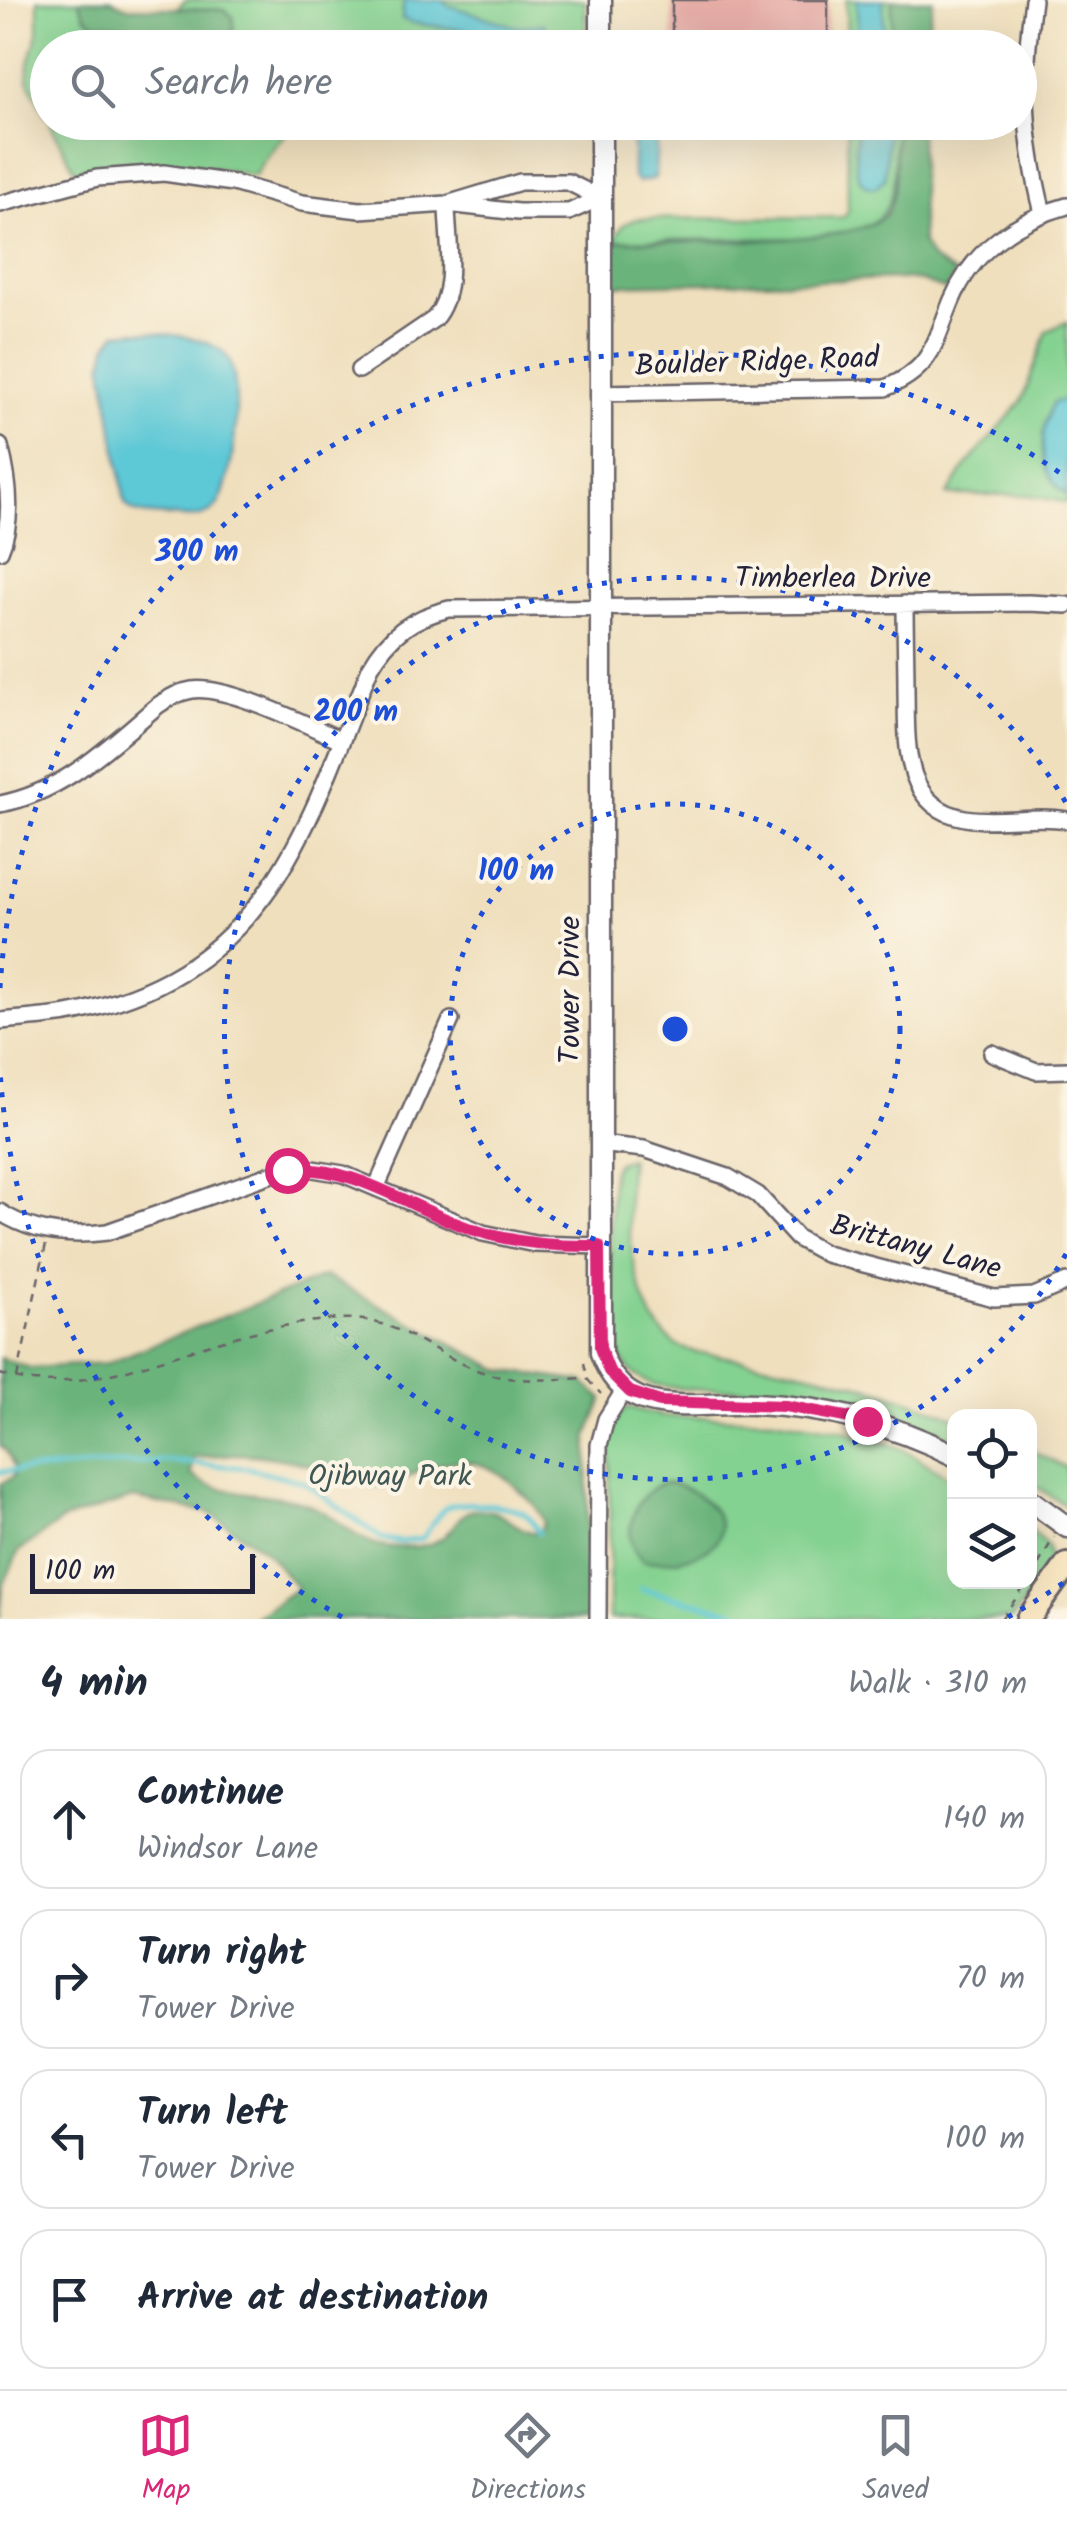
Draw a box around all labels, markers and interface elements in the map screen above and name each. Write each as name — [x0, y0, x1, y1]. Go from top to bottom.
search box — [30, 30, 1037, 140]
text: Search here — [145, 55, 332, 115]
icon: search — [65, 58, 120, 113]
street label: Boulder Ridge Road — [634, 335, 881, 391]
text: 300 m — [154, 529, 239, 577]
street label: Timberlea Drive — [735, 555, 931, 603]
text: 200 m — [314, 689, 398, 737]
text: 100 m — [478, 848, 554, 896]
street label: Tower Drive — [547, 916, 595, 1064]
centre of rings — [657, 1011, 693, 1047]
route start — [265, 1148, 311, 1194]
street label: Brittany Lane — [825, 1202, 1006, 1294]
route end — [845, 1399, 891, 1445]
map controls — [947, 1409, 1037, 1589]
button: locate — [947, 1409, 1037, 1499]
park label: Ojibway Park — [308, 1453, 473, 1501]
button: layers — [947, 1499, 1037, 1589]
scale bar — [30, 1549, 255, 1594]
text: 100 m — [45, 1549, 115, 1594]
text: 4 min — [40, 1651, 148, 1718]
text: Walk · 310 m — [848, 1659, 1027, 1710]
text: Continue — [137, 1764, 284, 1824]
icon: ahead — [42, 1792, 97, 1847]
text: 140 m — [943, 1794, 1025, 1845]
text: Windsor Lane — [137, 1824, 318, 1875]
text: Turn right — [137, 1924, 306, 1984]
icon: right — [42, 1952, 97, 2007]
text: 70 m — [956, 1954, 1025, 2005]
text: Tower Drive — [137, 1984, 295, 2035]
text: Turn left — [137, 2084, 288, 2144]
icon: left — [42, 2112, 97, 2167]
text: 100 m — [945, 2114, 1025, 2165]
text: Tower Drive — [137, 2144, 295, 2195]
text: Arrive at destination — [137, 2269, 488, 2329]
icon: arrive — [42, 2272, 97, 2327]
tab: Map — [138, 2408, 193, 2513]
tab: Directions — [470, 2408, 586, 2513]
tab: Saved — [862, 2408, 929, 2513]

